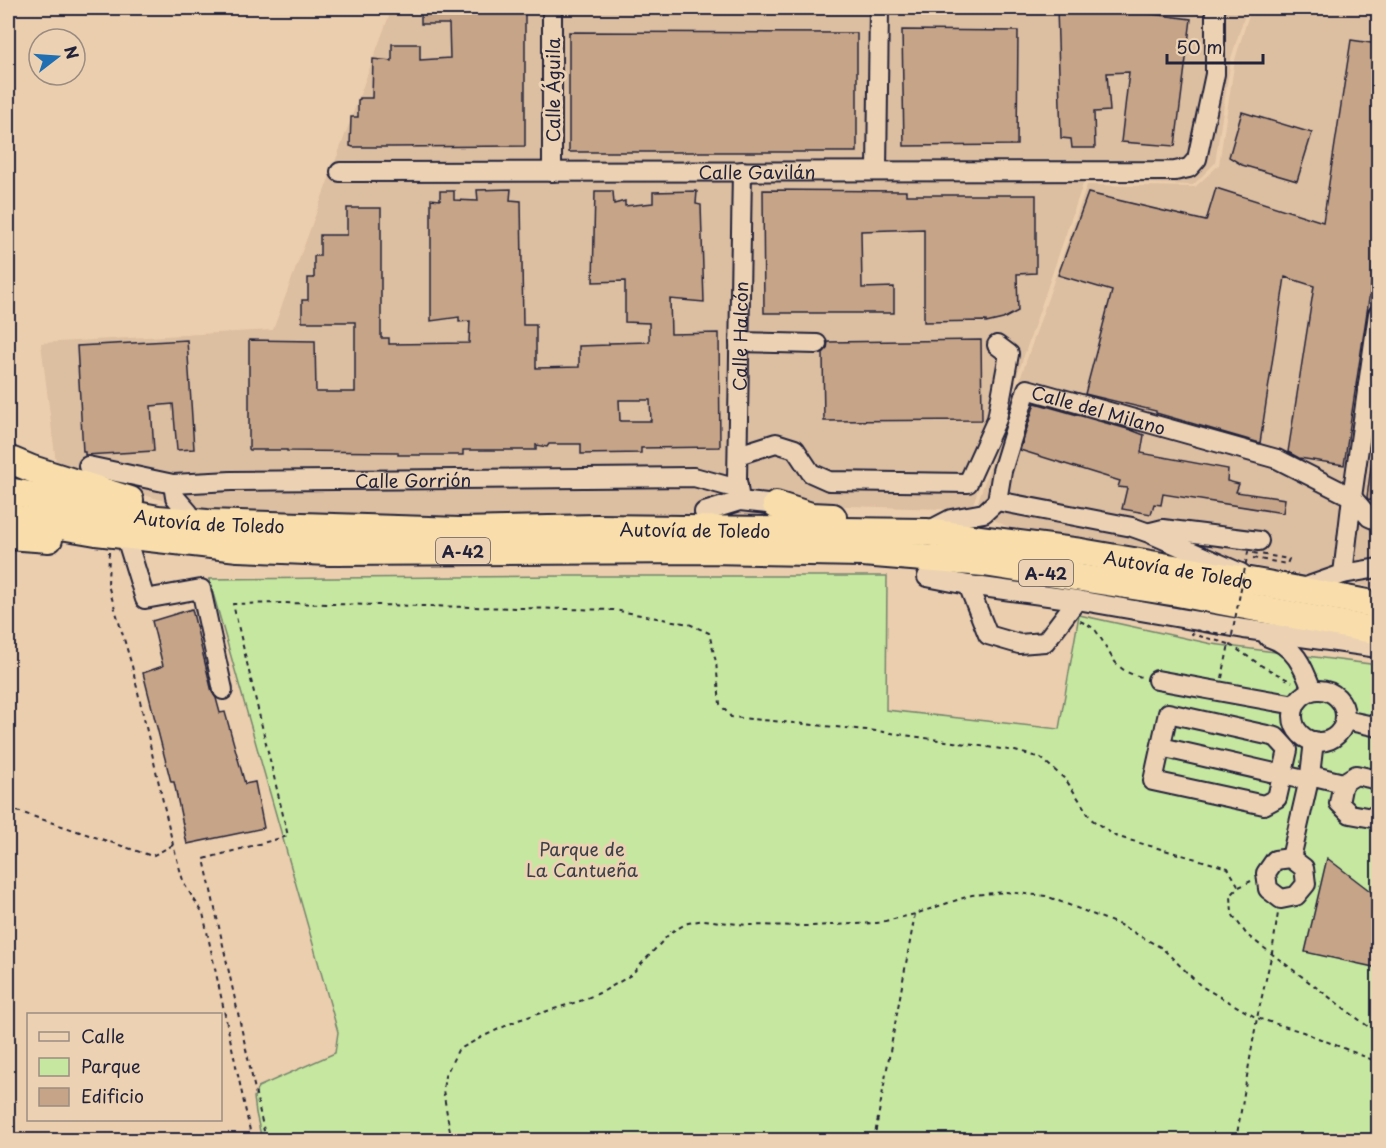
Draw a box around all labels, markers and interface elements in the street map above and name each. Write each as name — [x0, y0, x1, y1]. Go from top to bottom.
north arrow — [27, 27, 87, 87]
scale bar — [1167, 27, 1263, 65]
text: 50 m — [1176, 33, 1223, 60]
street label: Calle Águila — [539, 37, 566, 142]
text: N — [59, 43, 86, 62]
street label: Calle Gavilán — [699, 157, 815, 185]
street label: Calle Halcón — [725, 281, 754, 391]
street label: Calle del Milano — [1028, 377, 1169, 441]
street label: Calle Gorrión — [355, 465, 471, 493]
street label: Autovía de Toledo — [132, 501, 285, 539]
street label: Autovía de Toledo — [620, 515, 771, 544]
road number: A-42 — [436, 538, 490, 564]
street label: Autovía de Toledo — [1102, 543, 1255, 595]
road number: A-42 — [1019, 560, 1073, 586]
park label: Parque de La Cantueña — [526, 835, 639, 883]
legend — [27, 1013, 222, 1121]
text: Calle — [81, 1022, 125, 1049]
text: Parque — [81, 1052, 141, 1079]
text: Edificio — [81, 1082, 144, 1109]

